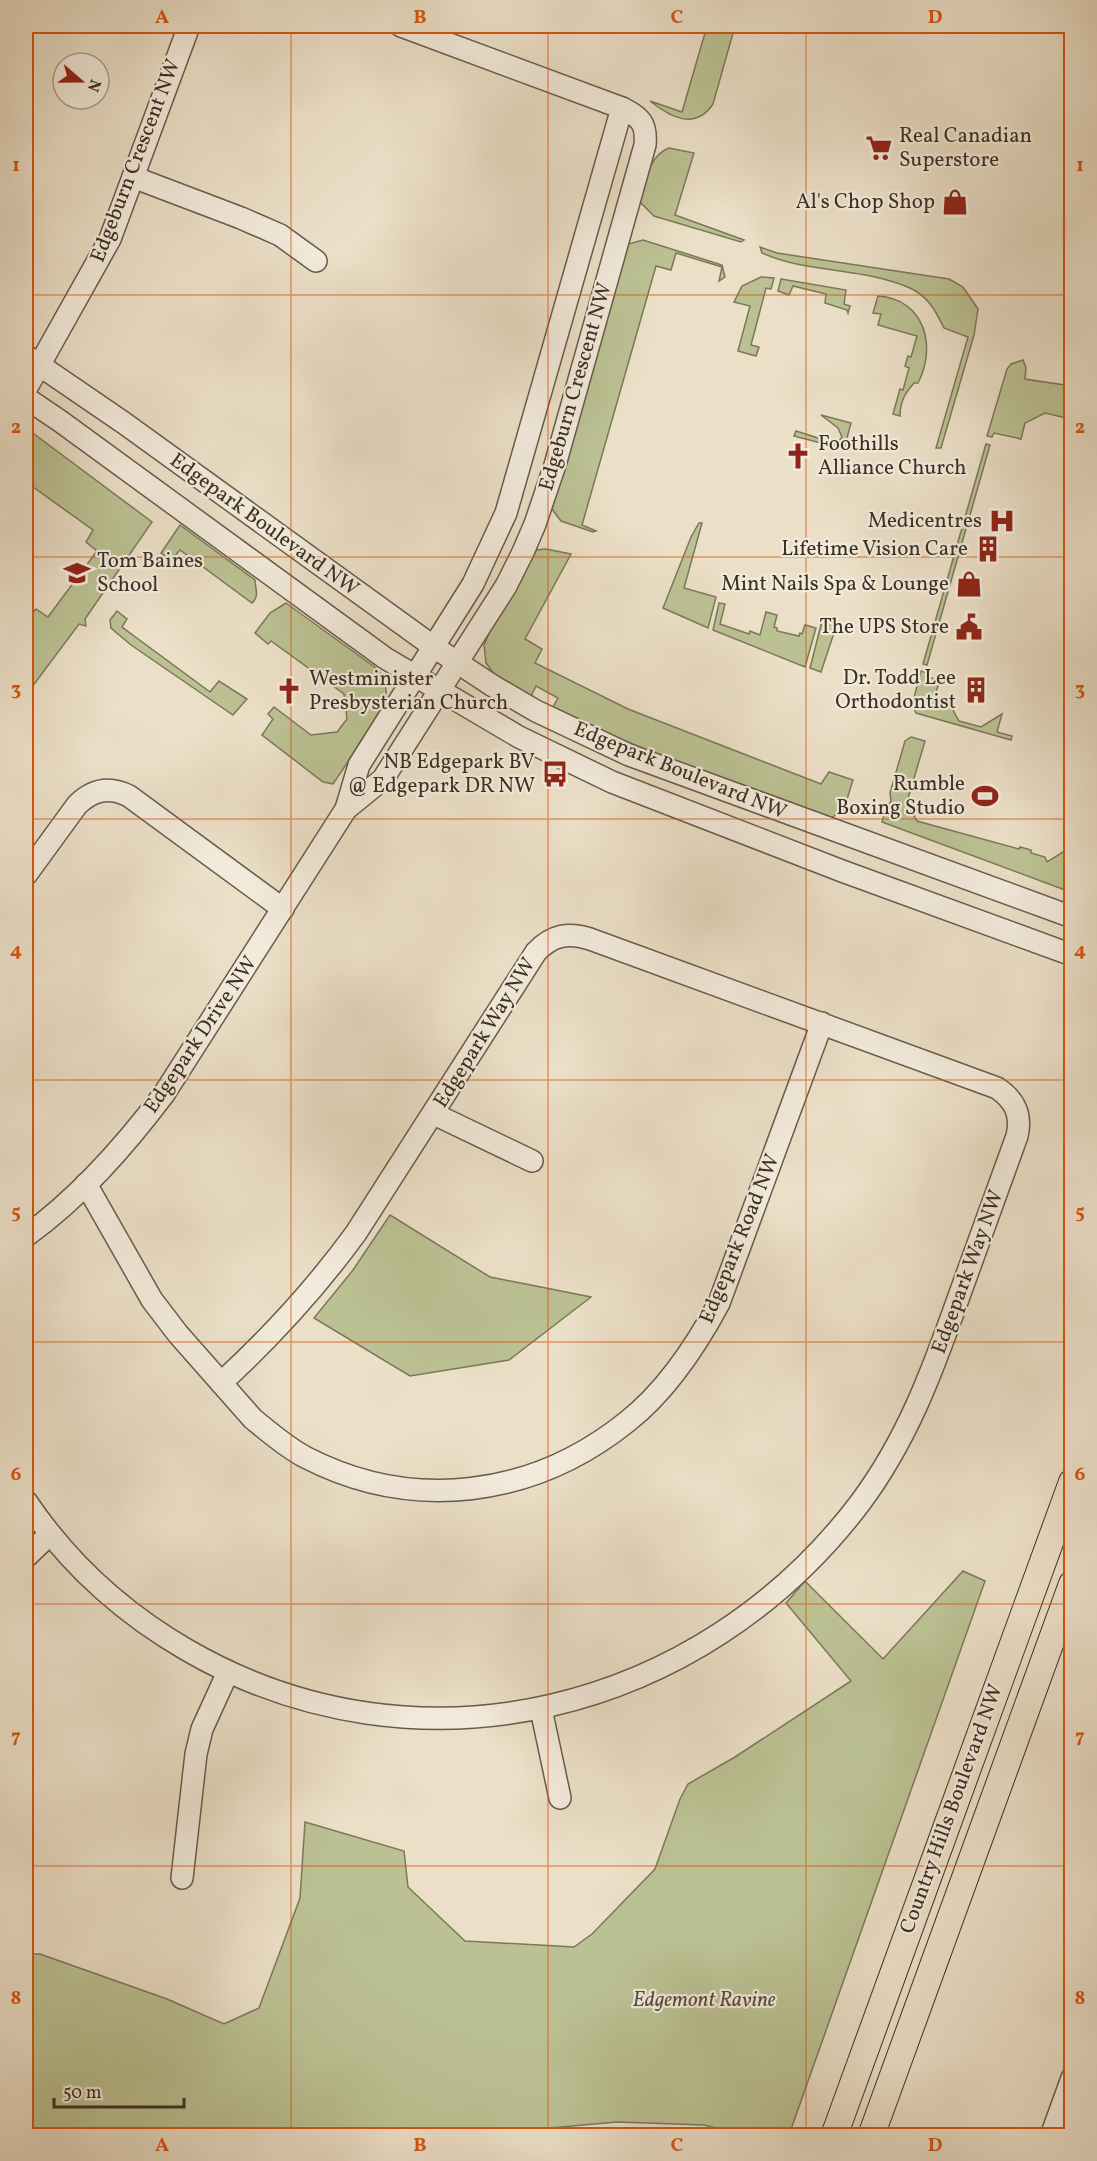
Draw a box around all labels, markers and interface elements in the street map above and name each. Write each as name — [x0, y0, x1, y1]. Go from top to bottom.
text: A — [155, 4, 169, 32]
text: B — [413, 4, 427, 32]
text: C — [671, 4, 684, 32]
text: D — [928, 4, 942, 32]
north arrow — [51, 51, 111, 111]
street label: Edgeburn Crescent NW — [86, 56, 186, 266]
place label: Real Canadian Superstore — [899, 122, 1032, 175]
supermarket icon: Real Canadian Superstore — [864, 133, 894, 163]
text: 1 — [12, 152, 20, 180]
text: 1 — [1076, 152, 1084, 180]
shop icon: Al's Chop Shop — [940, 187, 970, 217]
place label: Al's Chop Shop — [796, 188, 935, 217]
street label: Edgeburn Crescent NW — [532, 279, 620, 495]
text: 2 — [11, 414, 21, 442]
text: 2 — [1075, 414, 1085, 442]
place label: Foothills Alliance Church — [818, 430, 966, 483]
church icon: Foothills Alliance Church — [783, 441, 813, 471]
street label: Edgepark Boulevard NW — [164, 446, 364, 604]
hospital icon: Medicentres — [987, 506, 1017, 536]
place label: Medicentres — [868, 507, 982, 536]
building icon: Lifetime Vision Care — [973, 534, 1003, 564]
place label: Lifetime Vision Care — [781, 535, 968, 564]
place label: Tom Baines School — [97, 547, 203, 600]
school or university icon: Tom Baines School — [62, 558, 92, 588]
shop icon: Mint Nails Spa & Lounge — [954, 569, 984, 599]
place label: Mint Nails Spa & Lounge — [721, 570, 949, 599]
public building icon: The UPS Store — [954, 612, 984, 642]
place label: The UPS Store — [820, 613, 949, 642]
place label: Dr. Todd Lee Orthodontist — [835, 664, 956, 717]
place label: Westminister Presbysterian Church — [309, 665, 508, 718]
building icon: Dr. Todd Lee Orthodontist — [961, 675, 991, 705]
text: 3 — [11, 676, 21, 704]
church icon: Westminister Presbysterian Church — [274, 676, 304, 706]
text: 3 — [1075, 676, 1085, 704]
street label: Edgepark Boulevard NW — [569, 715, 791, 827]
place label: NB Edgepark BV @ Edgepark DR NW — [347, 748, 535, 801]
bus stop icon: NB Edgepark BV @ Edgepark DR NW — [540, 759, 570, 789]
place label: Rumble Boxing Studio — [836, 770, 965, 823]
sports icon: Rumble Boxing Studio — [970, 781, 1000, 811]
text: 4 — [10, 937, 22, 965]
text: 4 — [1074, 937, 1086, 965]
street label: Edgepark Drive NW — [137, 951, 265, 1119]
street label: Edgepark Way NW — [427, 952, 543, 1114]
street label: Edgepark Road NW — [693, 1150, 787, 1328]
street label: Edgepark Way NW — [925, 1186, 1011, 1358]
text: 5 — [11, 1199, 21, 1227]
text: 5 — [1075, 1199, 1085, 1227]
text: 6 — [11, 1461, 22, 1489]
text: 6 — [1075, 1461, 1086, 1489]
street label: Country Hills Boulevard NW — [893, 1680, 1011, 1938]
text: 7 — [11, 1723, 21, 1751]
text: 7 — [1075, 1723, 1085, 1751]
text: 8 — [11, 1985, 21, 2013]
text: 8 — [1075, 1985, 1085, 2013]
park label: Edgemont Ravine — [633, 1986, 776, 2015]
scale bar — [54, 2071, 184, 2109]
text: 50 m — [63, 2081, 102, 2106]
text: A — [155, 2132, 169, 2160]
text: B — [413, 2132, 427, 2160]
text: C — [671, 2132, 684, 2160]
text: D — [928, 2132, 942, 2160]

